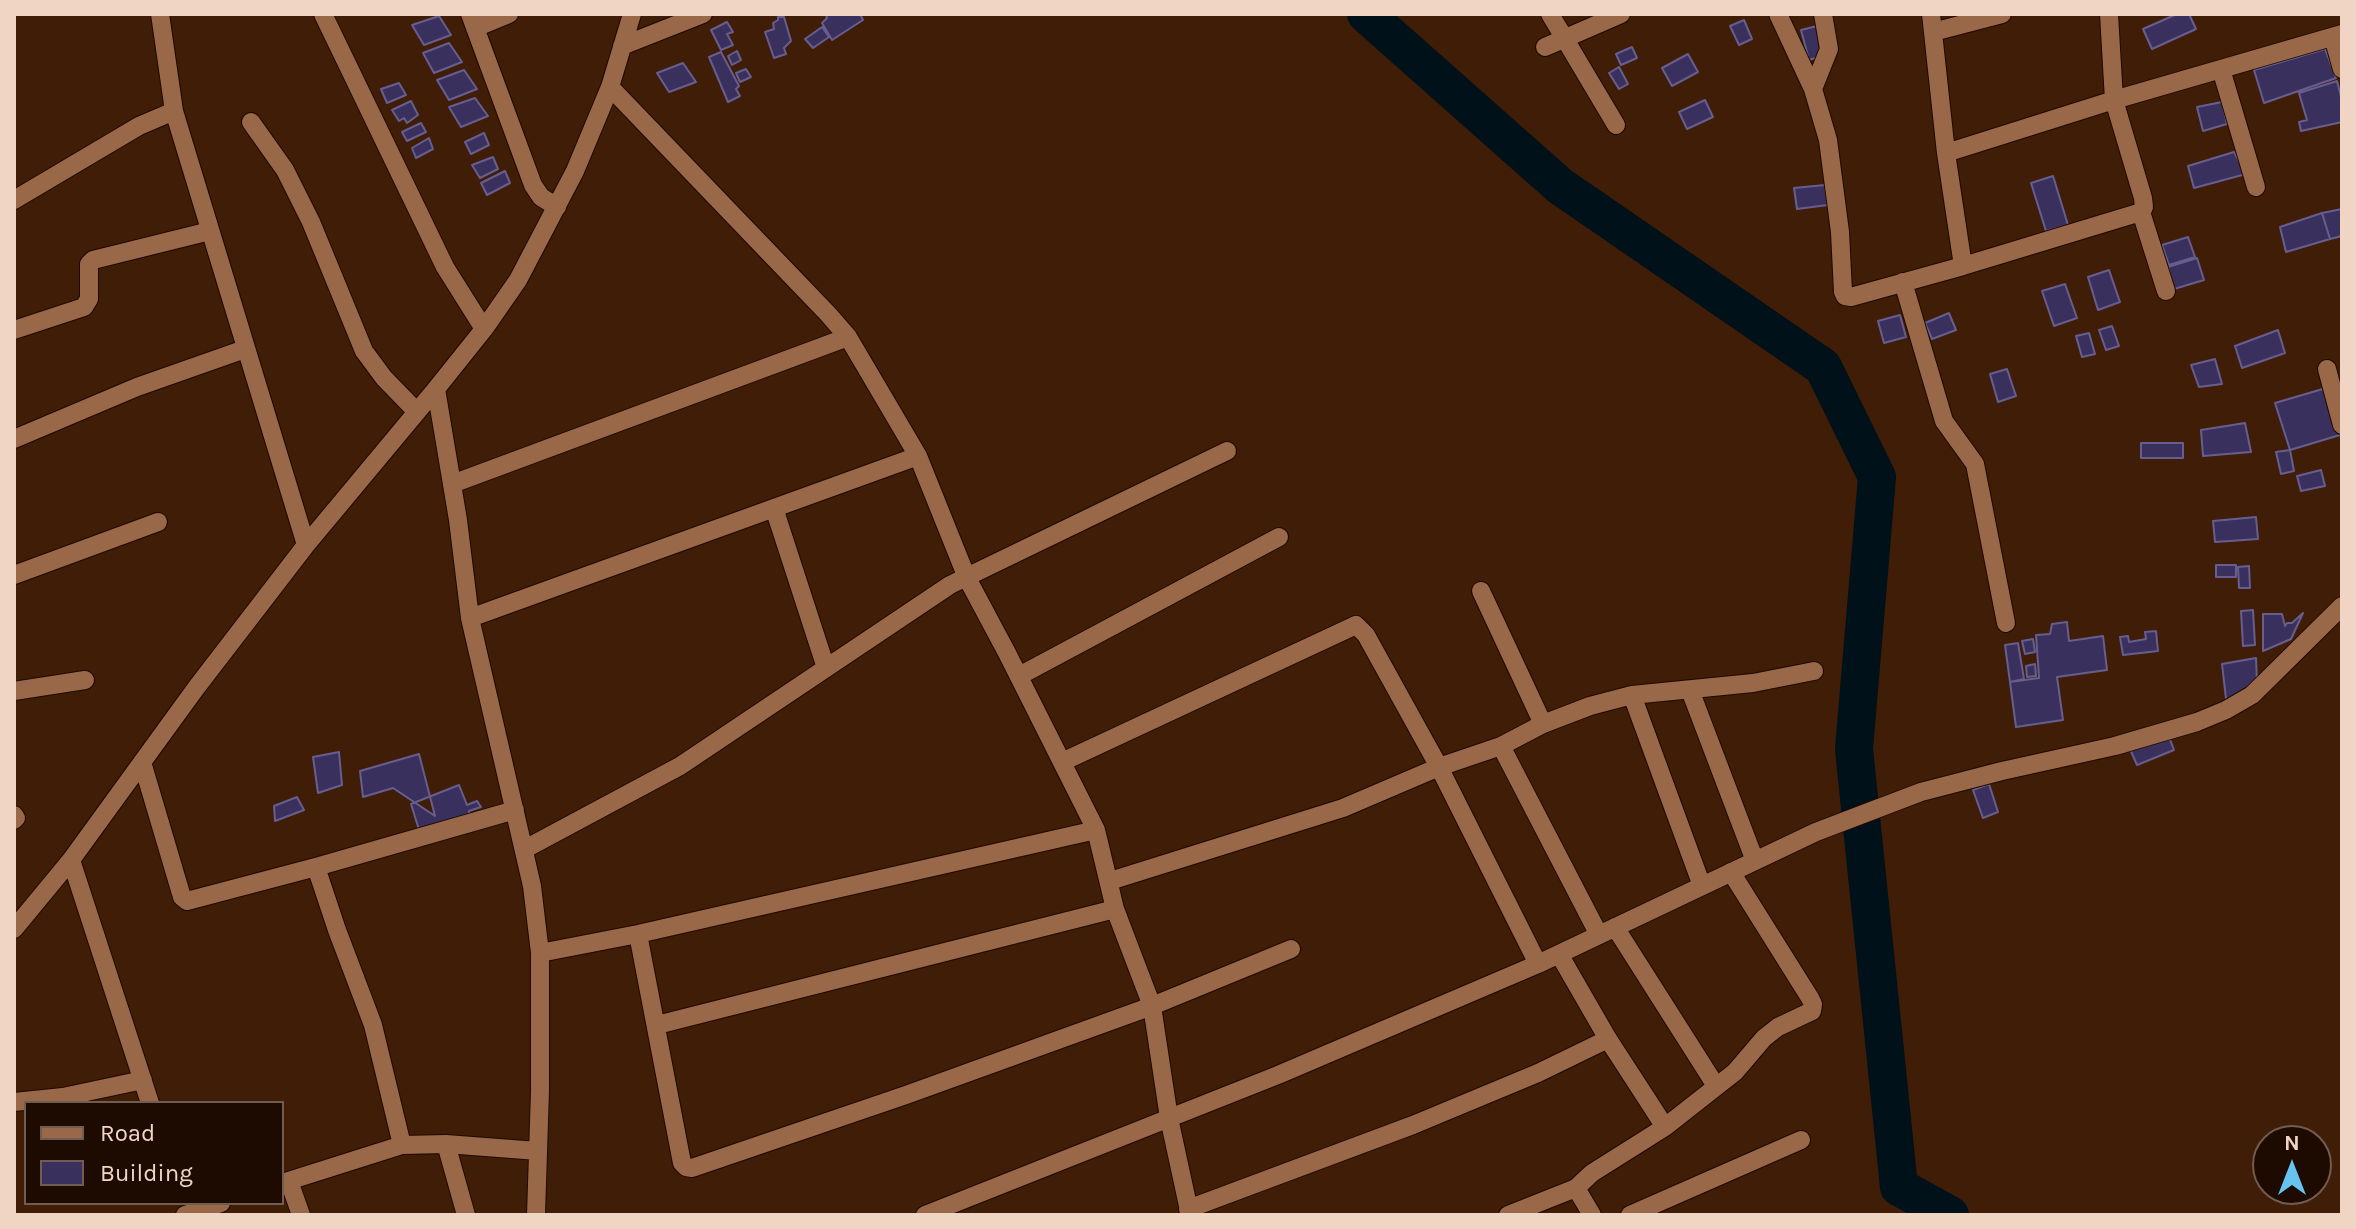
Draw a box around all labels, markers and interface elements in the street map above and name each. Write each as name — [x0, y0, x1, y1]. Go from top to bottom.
legend — [24, 1101, 284, 1205]
text: Road — [100, 1119, 155, 1147]
north arrow — [2252, 1125, 2332, 1205]
text: N — [2284, 1130, 2300, 1156]
text: Building — [100, 1159, 193, 1187]

